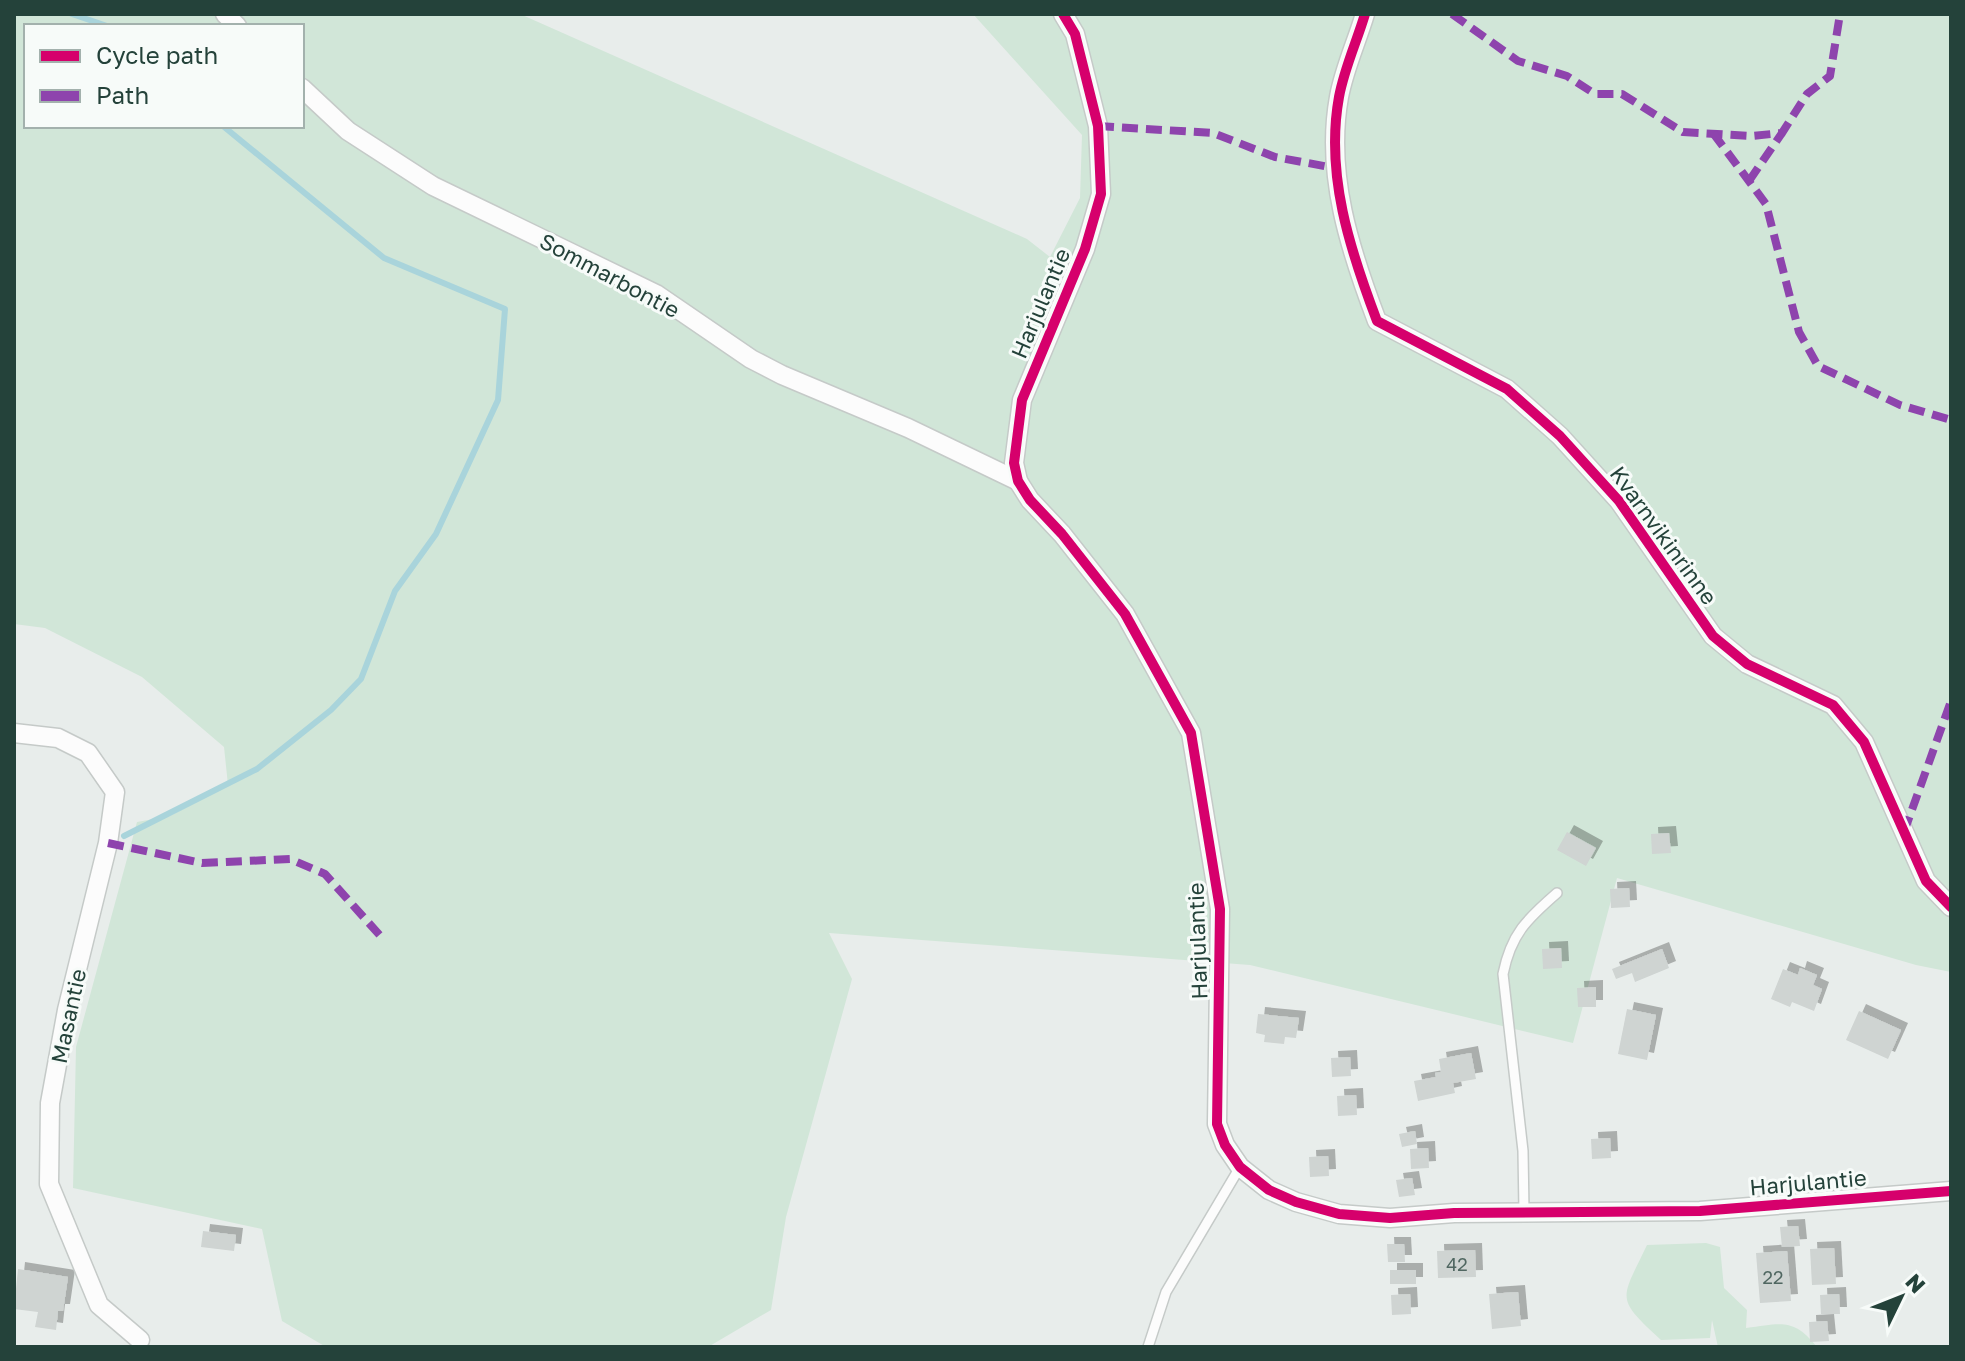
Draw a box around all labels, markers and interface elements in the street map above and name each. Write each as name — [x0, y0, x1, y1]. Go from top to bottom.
legend — [24, 24, 304, 128]
text: Cycle path — [96, 40, 218, 69]
text: Path — [96, 80, 149, 109]
street label: Sommarbontie — [535, 227, 685, 323]
street label: Harjulantie — [1005, 244, 1075, 362]
street label: Kvarnvikinrinne — [1605, 461, 1723, 609]
street label: Harjulantie — [1181, 882, 1213, 1000]
street label: Masantie — [45, 966, 91, 1066]
street label: Harjulantie — [1748, 1163, 1868, 1201]
house number: 42 — [1446, 1253, 1468, 1275]
north arrow — [1861, 1257, 1941, 1337]
house number: 22 — [1763, 1266, 1783, 1288]
text: N — [1900, 1268, 1932, 1298]

